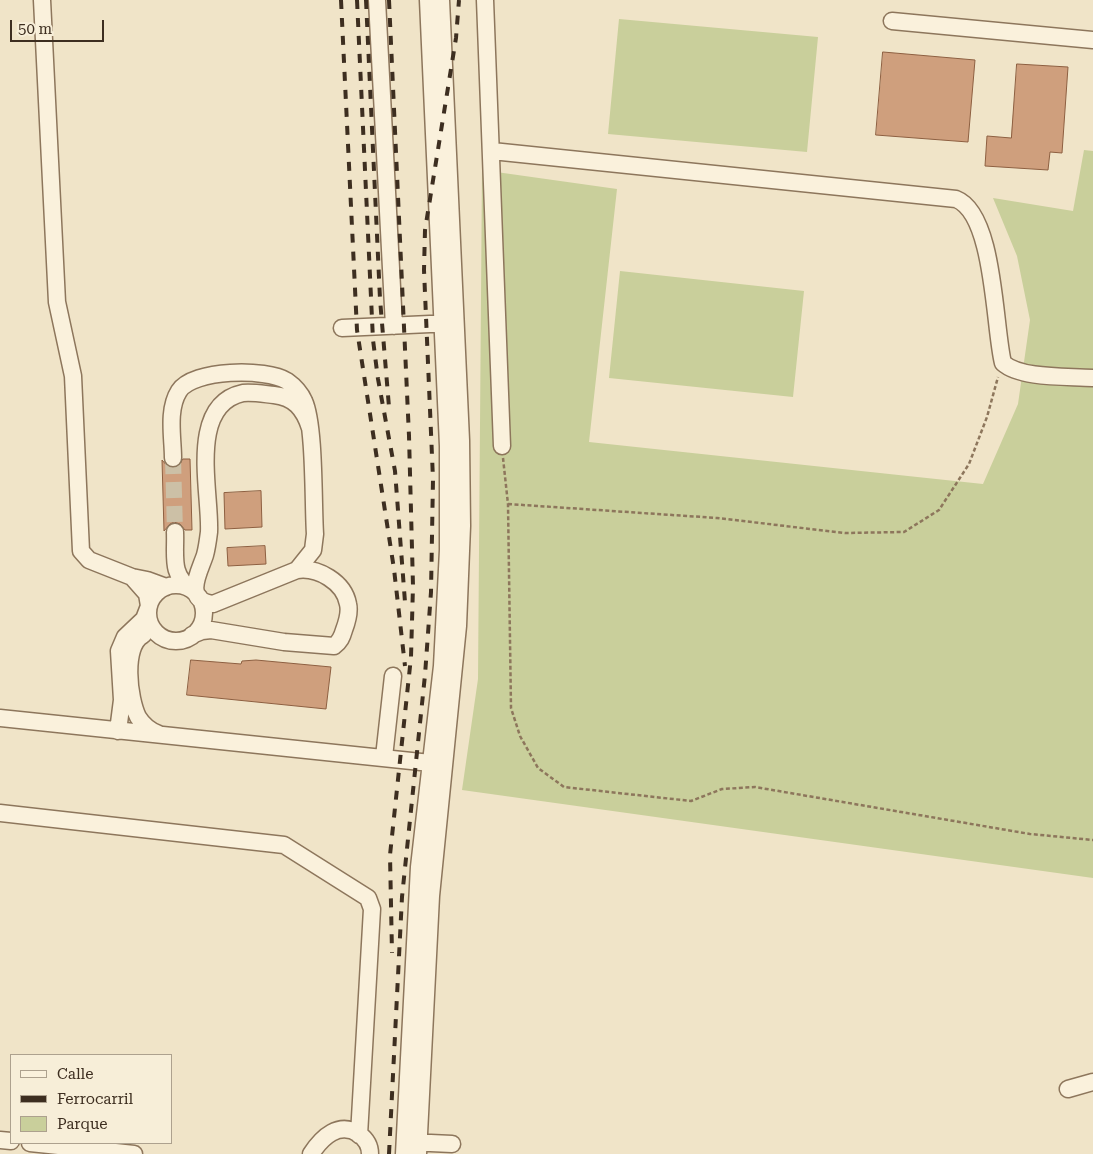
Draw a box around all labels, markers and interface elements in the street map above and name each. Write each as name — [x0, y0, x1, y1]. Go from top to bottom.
scale bar — [12, 10, 106, 42]
text: 50 m — [18, 20, 52, 38]
legend — [10, 1054, 172, 1144]
text: Calle — [57, 1065, 93, 1083]
text: Ferrocarril — [57, 1090, 133, 1108]
text: Parque — [57, 1115, 108, 1133]

